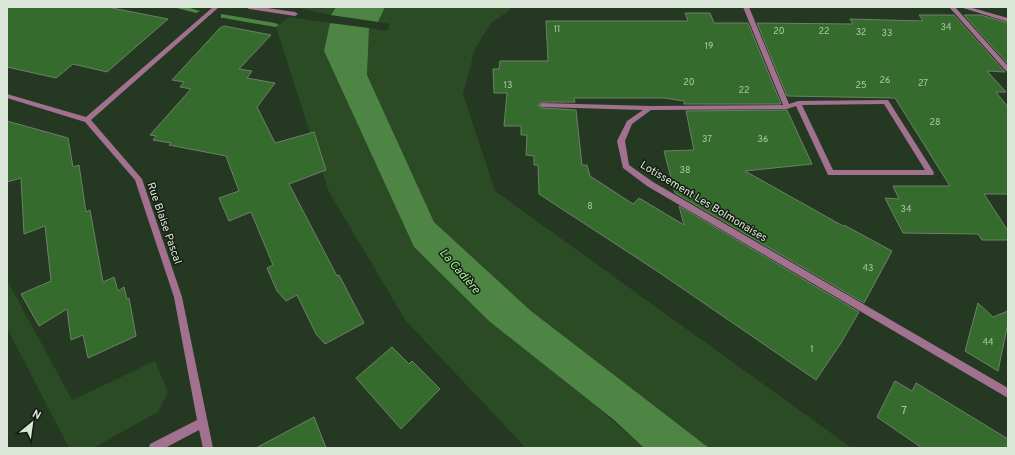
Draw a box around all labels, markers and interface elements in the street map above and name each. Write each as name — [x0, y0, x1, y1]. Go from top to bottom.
house number: 34 — [940, 22, 952, 33]
house number: 11 — [554, 24, 560, 35]
house number: 20 — [773, 26, 785, 37]
house number: 22 — [818, 26, 830, 37]
house number: 32 — [856, 27, 866, 38]
house number: 33 — [882, 28, 892, 39]
house number: 19 — [705, 41, 713, 52]
house number: 26 — [880, 75, 890, 86]
house number: 20 — [683, 77, 695, 88]
house number: 27 — [918, 78, 928, 89]
house number: 13 — [504, 80, 512, 91]
house number: 25 — [855, 80, 867, 91]
house number: 22 — [738, 85, 750, 96]
house number: 28 — [929, 117, 941, 128]
house number: 37 — [702, 134, 712, 145]
house number: 36 — [758, 134, 768, 145]
street label: Lotissement Les Bolmonaises — [637, 158, 770, 245]
house number: 38 — [680, 165, 690, 176]
street label: Rue Blaise Pascal — [143, 181, 185, 266]
house number: 8 — [587, 201, 593, 212]
house number: 34 — [900, 204, 912, 215]
water label: La Cadière — [435, 246, 484, 298]
house number: 43 — [862, 263, 874, 274]
house number: 44 — [982, 337, 994, 348]
house number: 1 — [810, 344, 814, 355]
north arrow — [12, 403, 52, 443]
house number: 7 — [901, 404, 907, 418]
text: N — [30, 407, 43, 423]

